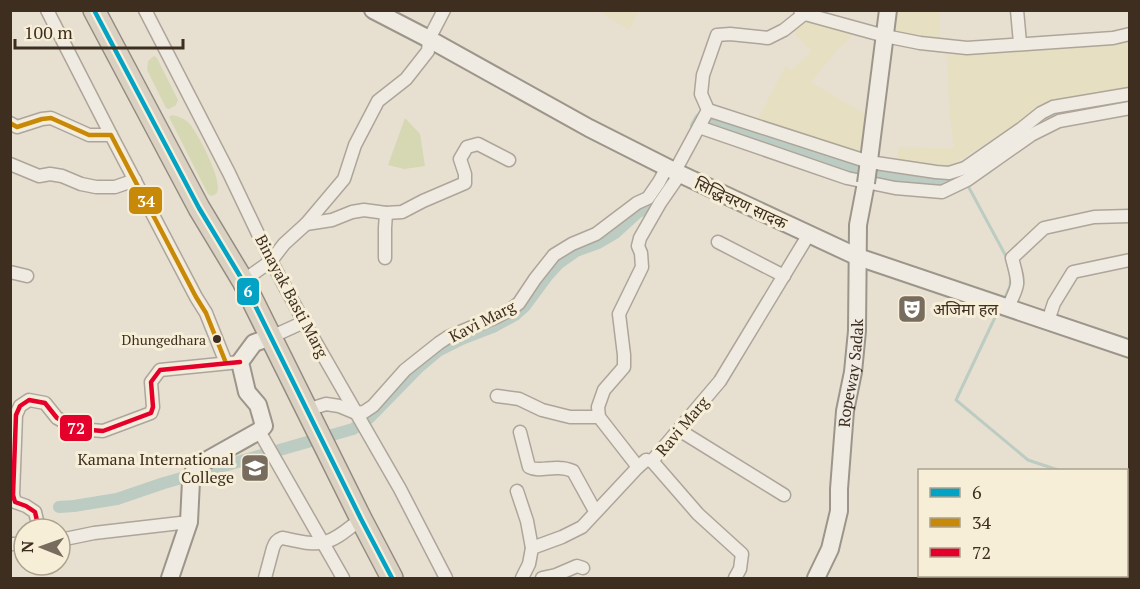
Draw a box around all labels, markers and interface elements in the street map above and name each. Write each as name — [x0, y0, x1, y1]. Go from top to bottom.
scale bar — [15, 12, 183, 50]
text: 100 m — [24, 20, 73, 44]
street label: सिद्धिचरण सादक — [691, 172, 792, 234]
line badge: 34 — [128, 186, 163, 215]
text: 34 — [137, 190, 155, 212]
street label: Binayak Basti Marg — [250, 231, 334, 362]
line badge: 6 — [236, 277, 260, 306]
text: 6 — [243, 280, 253, 302]
theatre icon: अजिमा हल — [896, 293, 928, 325]
street label: Kavi Marg — [445, 295, 519, 347]
place label: अजिमा हल — [933, 298, 999, 320]
street label: Ropeway Sadak — [833, 318, 868, 428]
place label: Dhungedhara — [122, 330, 206, 349]
marker: Dhungedhara — [211, 333, 223, 345]
street label: Ravi Marg — [651, 391, 714, 460]
line badge: 72 — [59, 414, 93, 442]
text: 72 — [67, 417, 85, 439]
place label: Kamana International College — [77, 448, 234, 488]
school or university icon: Kamana International College — [239, 452, 271, 484]
legend — [918, 469, 1128, 577]
text: 6 — [972, 480, 982, 504]
text: 34 — [972, 510, 992, 534]
north arrow — [12, 517, 72, 577]
text: N — [16, 540, 38, 553]
text: 72 — [972, 540, 991, 564]

